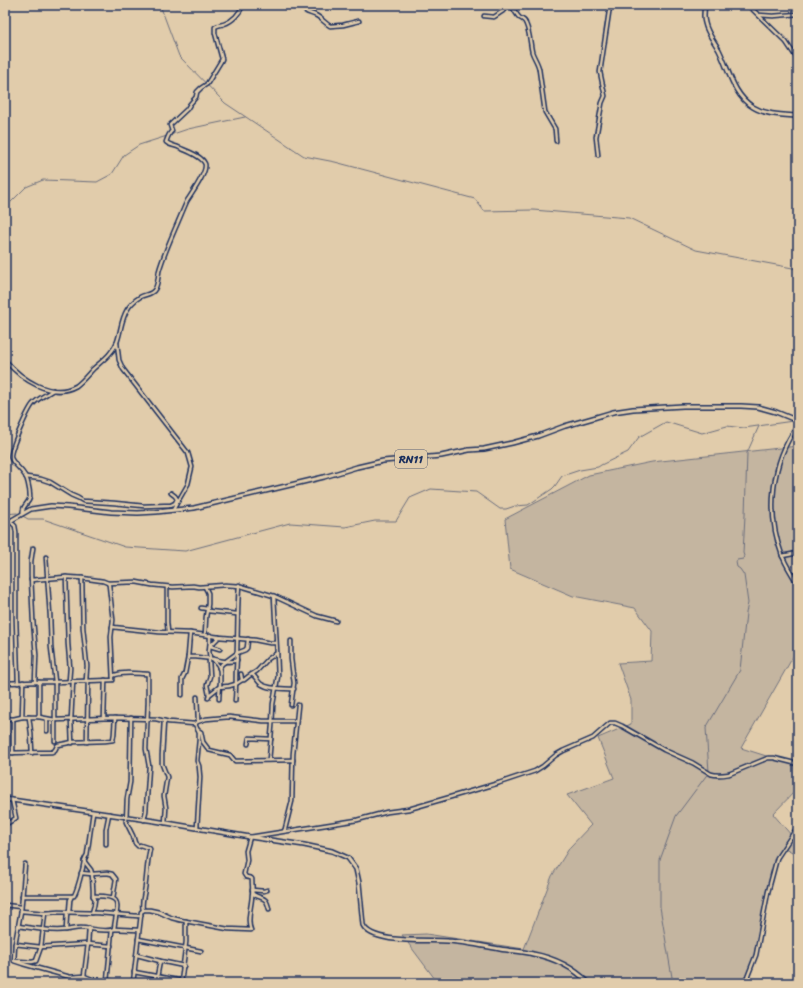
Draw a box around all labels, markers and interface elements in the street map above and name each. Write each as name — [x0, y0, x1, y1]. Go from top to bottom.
road number: RN11 — [395, 450, 427, 468]

